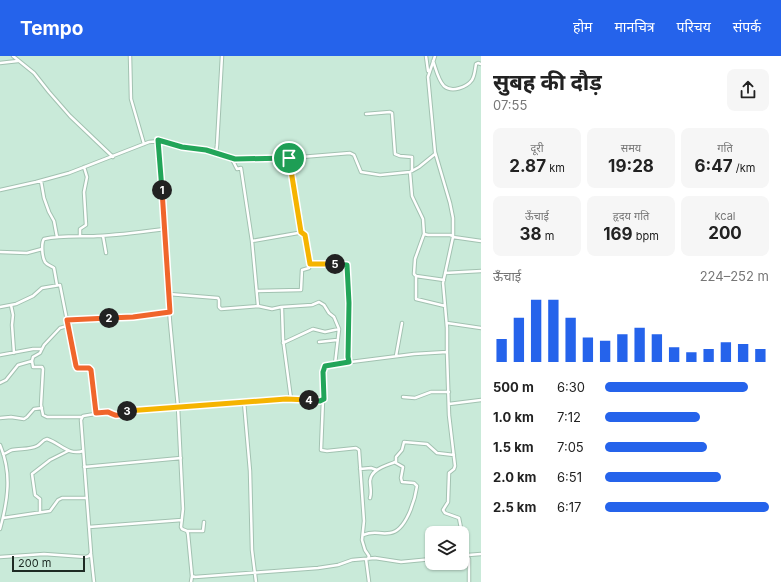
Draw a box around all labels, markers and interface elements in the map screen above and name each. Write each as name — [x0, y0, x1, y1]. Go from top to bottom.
text: Tempo — [20, 17, 84, 40]
text: होम — [573, 18, 592, 35]
text: मानचित्र — [614, 18, 655, 35]
text: परिचय — [677, 18, 711, 35]
text: संपर्क — [733, 18, 761, 35]
text: सुबह की दौड़ — [493, 69, 602, 95]
button: share — [727, 69, 769, 111]
text: 07:55 — [493, 97, 527, 113]
pin — [272, 141, 306, 175]
text: दूरी — [530, 141, 544, 155]
text: समय — [621, 141, 641, 155]
text: गति — [717, 141, 733, 155]
icon: arrive — [278, 147, 300, 169]
text: 2.87 — [509, 156, 546, 176]
text: 19:28 — [608, 156, 654, 176]
text: 6:47 — [695, 156, 733, 176]
text: km — [546, 161, 565, 175]
text: /km — [733, 161, 755, 175]
pin: 1 — [152, 180, 172, 200]
text: 1 — [160, 183, 164, 197]
text: ऊँचाई — [525, 209, 549, 223]
text: हृदय गति — [613, 209, 649, 223]
text: kcal — [714, 209, 736, 223]
text: 200 — [708, 223, 742, 243]
text: 38 — [520, 224, 542, 244]
text: 169 — [603, 224, 633, 244]
text: m — [542, 229, 554, 243]
text: bpm — [633, 229, 659, 243]
pin: 5 — [325, 254, 345, 274]
text: 5 — [331, 257, 339, 271]
text: ऊँचाई — [493, 268, 521, 284]
text: 224–252 m — [700, 268, 769, 284]
pin: 2 — [99, 308, 119, 328]
text: 2 — [106, 311, 112, 325]
text: 500 m — [493, 379, 534, 395]
text: 6:30 — [557, 379, 585, 395]
pin: 4 — [299, 390, 319, 410]
text: 4 — [305, 393, 313, 407]
pin: 3 — [117, 401, 137, 421]
text: 3 — [123, 404, 131, 418]
text: 1.0 km — [493, 409, 534, 425]
text: 7:12 — [557, 409, 581, 425]
text: 1.5 km — [493, 439, 534, 455]
text: 7:05 — [557, 439, 584, 455]
text: 2.0 km — [493, 469, 536, 485]
text: 6:51 — [557, 469, 582, 485]
text: 2.5 km — [493, 499, 536, 515]
text: 6:17 — [557, 499, 581, 515]
map controls — [425, 526, 469, 570]
button: layers — [425, 526, 469, 570]
scale bar — [12, 554, 85, 573]
text: 200 m — [18, 556, 51, 570]

